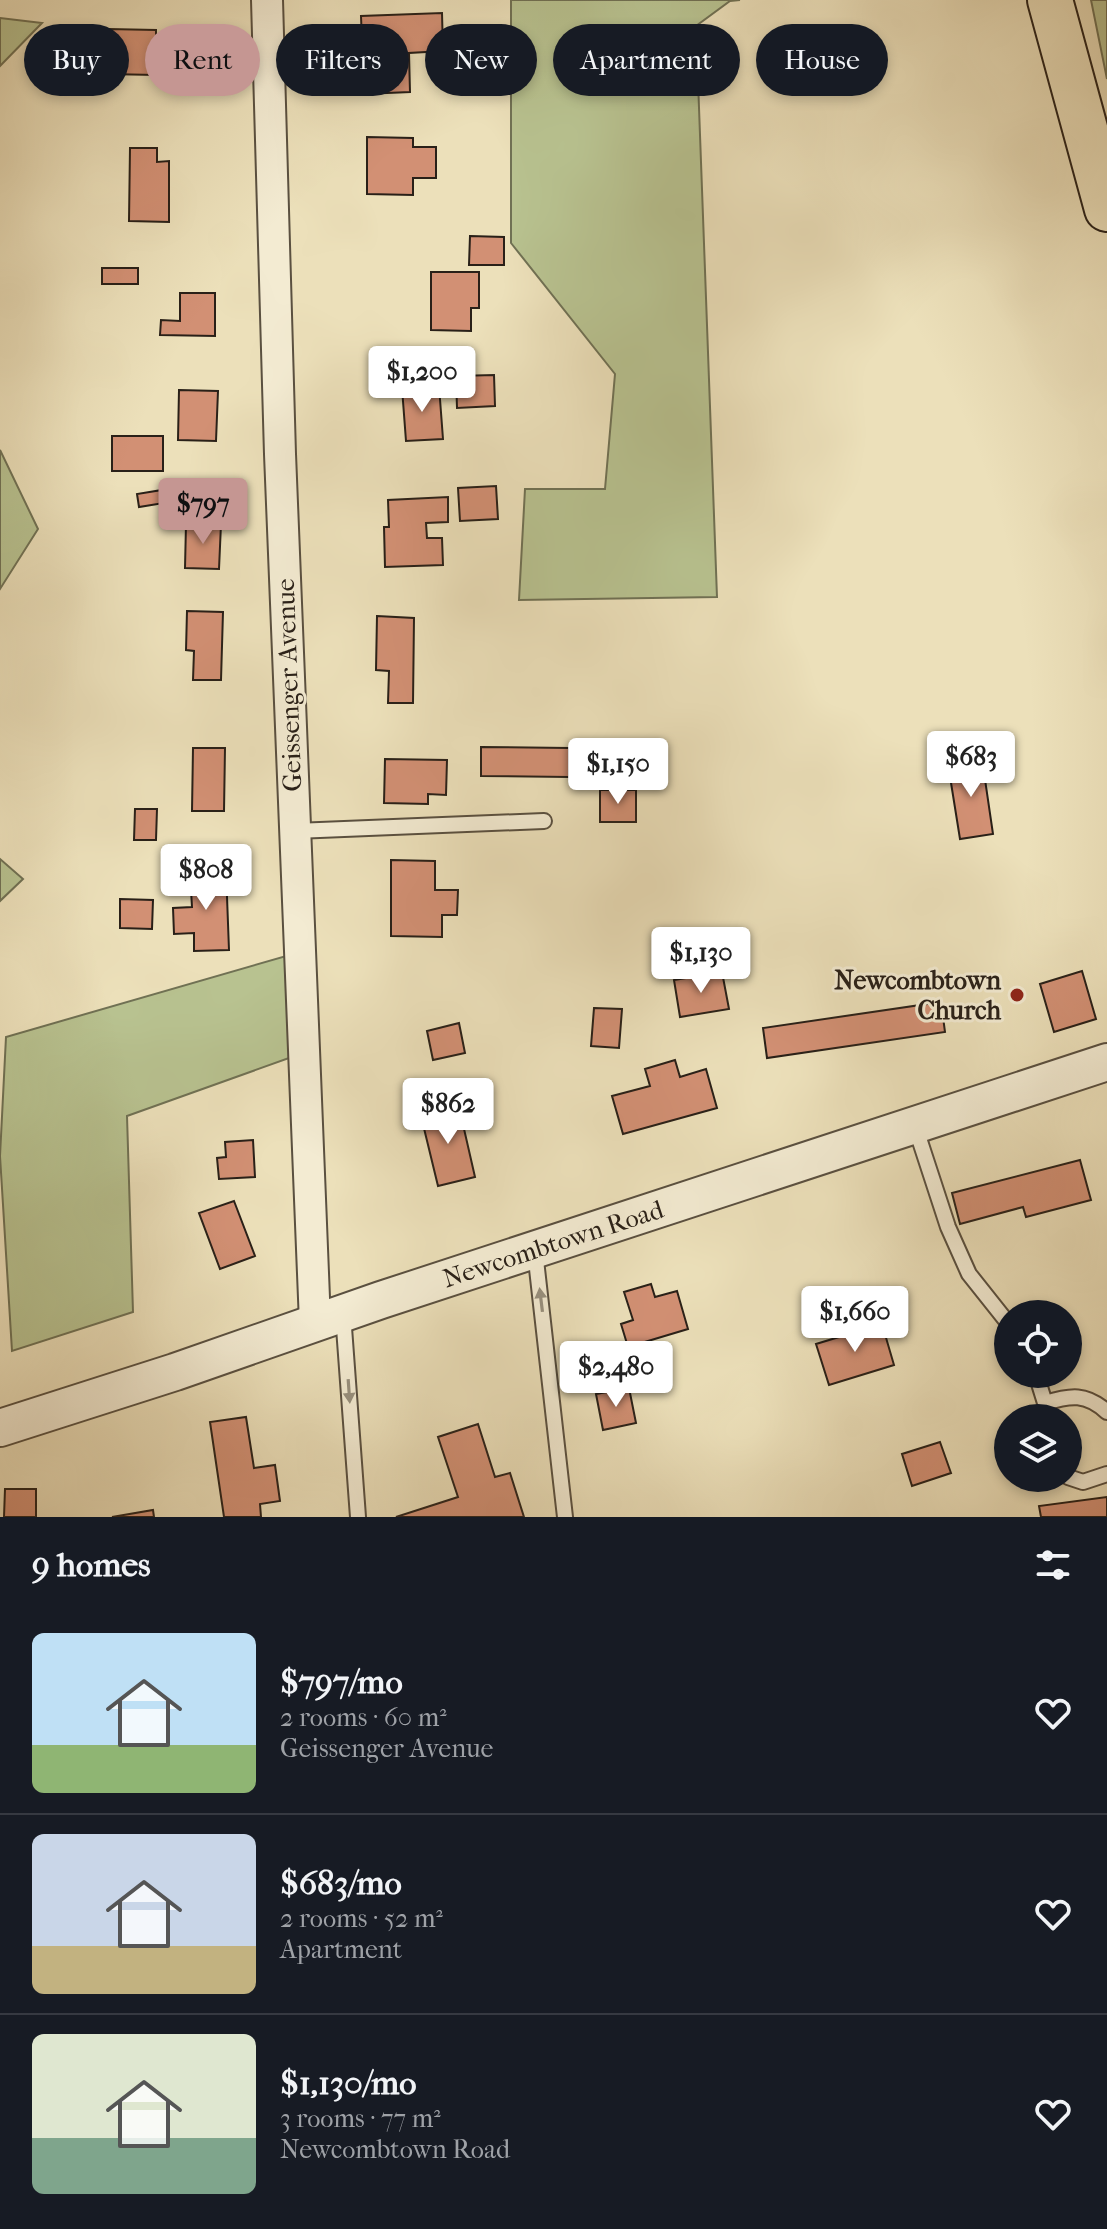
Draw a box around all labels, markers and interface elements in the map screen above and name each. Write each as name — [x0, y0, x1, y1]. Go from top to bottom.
chip: Buy — [24, 24, 129, 96]
chip: Rent — [145, 24, 260, 96]
chip: Filters — [276, 24, 409, 96]
chip: New — [425, 24, 537, 96]
chip: Apartment — [553, 24, 740, 96]
chip: House — [756, 24, 888, 96]
pin: $1,200 — [357, 346, 487, 414]
text: $1,200 — [386, 356, 458, 387]
pin: $797 — [156, 478, 250, 546]
text: $797 — [176, 488, 230, 519]
street label: Geissenger Avenue — [270, 578, 308, 792]
pin: $683 — [924, 731, 1018, 799]
pin: $1,150 — [553, 738, 683, 806]
text: $683 — [945, 741, 997, 772]
text: $1,150 — [586, 748, 650, 779]
pin: $808 — [159, 844, 253, 912]
text: $808 — [179, 854, 233, 885]
pin: $1,130 — [636, 927, 766, 995]
text: $1,130 — [669, 937, 733, 968]
place label: Newcombtown Church — [834, 965, 1002, 1026]
marker: Newcombtown Church — [1008, 986, 1026, 1004]
pin: $862 — [401, 1078, 495, 1146]
text: $862 — [421, 1088, 475, 1119]
street label: Newcombtown Road — [439, 1193, 668, 1294]
pin: $1,660 — [790, 1286, 920, 1354]
one-way arrow — [535, 1287, 548, 1312]
text: $1,660 — [819, 1296, 891, 1327]
map controls — [994, 1300, 1082, 1492]
button: locate — [994, 1300, 1082, 1388]
pin: $2,480 — [551, 1341, 681, 1409]
text: $2,480 — [578, 1351, 654, 1382]
one-way arrow — [343, 1379, 356, 1404]
button: layers — [994, 1404, 1082, 1492]
icon: filters — [1031, 1543, 1075, 1587]
text: 9 homes — [32, 1545, 151, 1585]
text: $797/mo — [280, 1662, 403, 1702]
icon: home — [96, 1665, 192, 1761]
icon: heart — [1031, 1691, 1075, 1735]
text: 2 rooms · 60 m² — [280, 1702, 447, 1733]
text: Geissenger Avenue — [280, 1733, 493, 1764]
text: $683/mo — [280, 1863, 402, 1903]
icon: home — [96, 1866, 192, 1962]
icon: heart — [1031, 1892, 1075, 1936]
text: 2 rooms · 52 m² — [280, 1903, 443, 1934]
text: Apartment — [280, 1934, 402, 1965]
text: $1,130/mo — [280, 2063, 416, 2103]
icon: home — [96, 2066, 192, 2162]
icon: heart — [1031, 2092, 1075, 2136]
text: 3 rooms · 77 m² — [280, 2103, 441, 2134]
text: Newcombtown Road — [280, 2134, 510, 2165]

